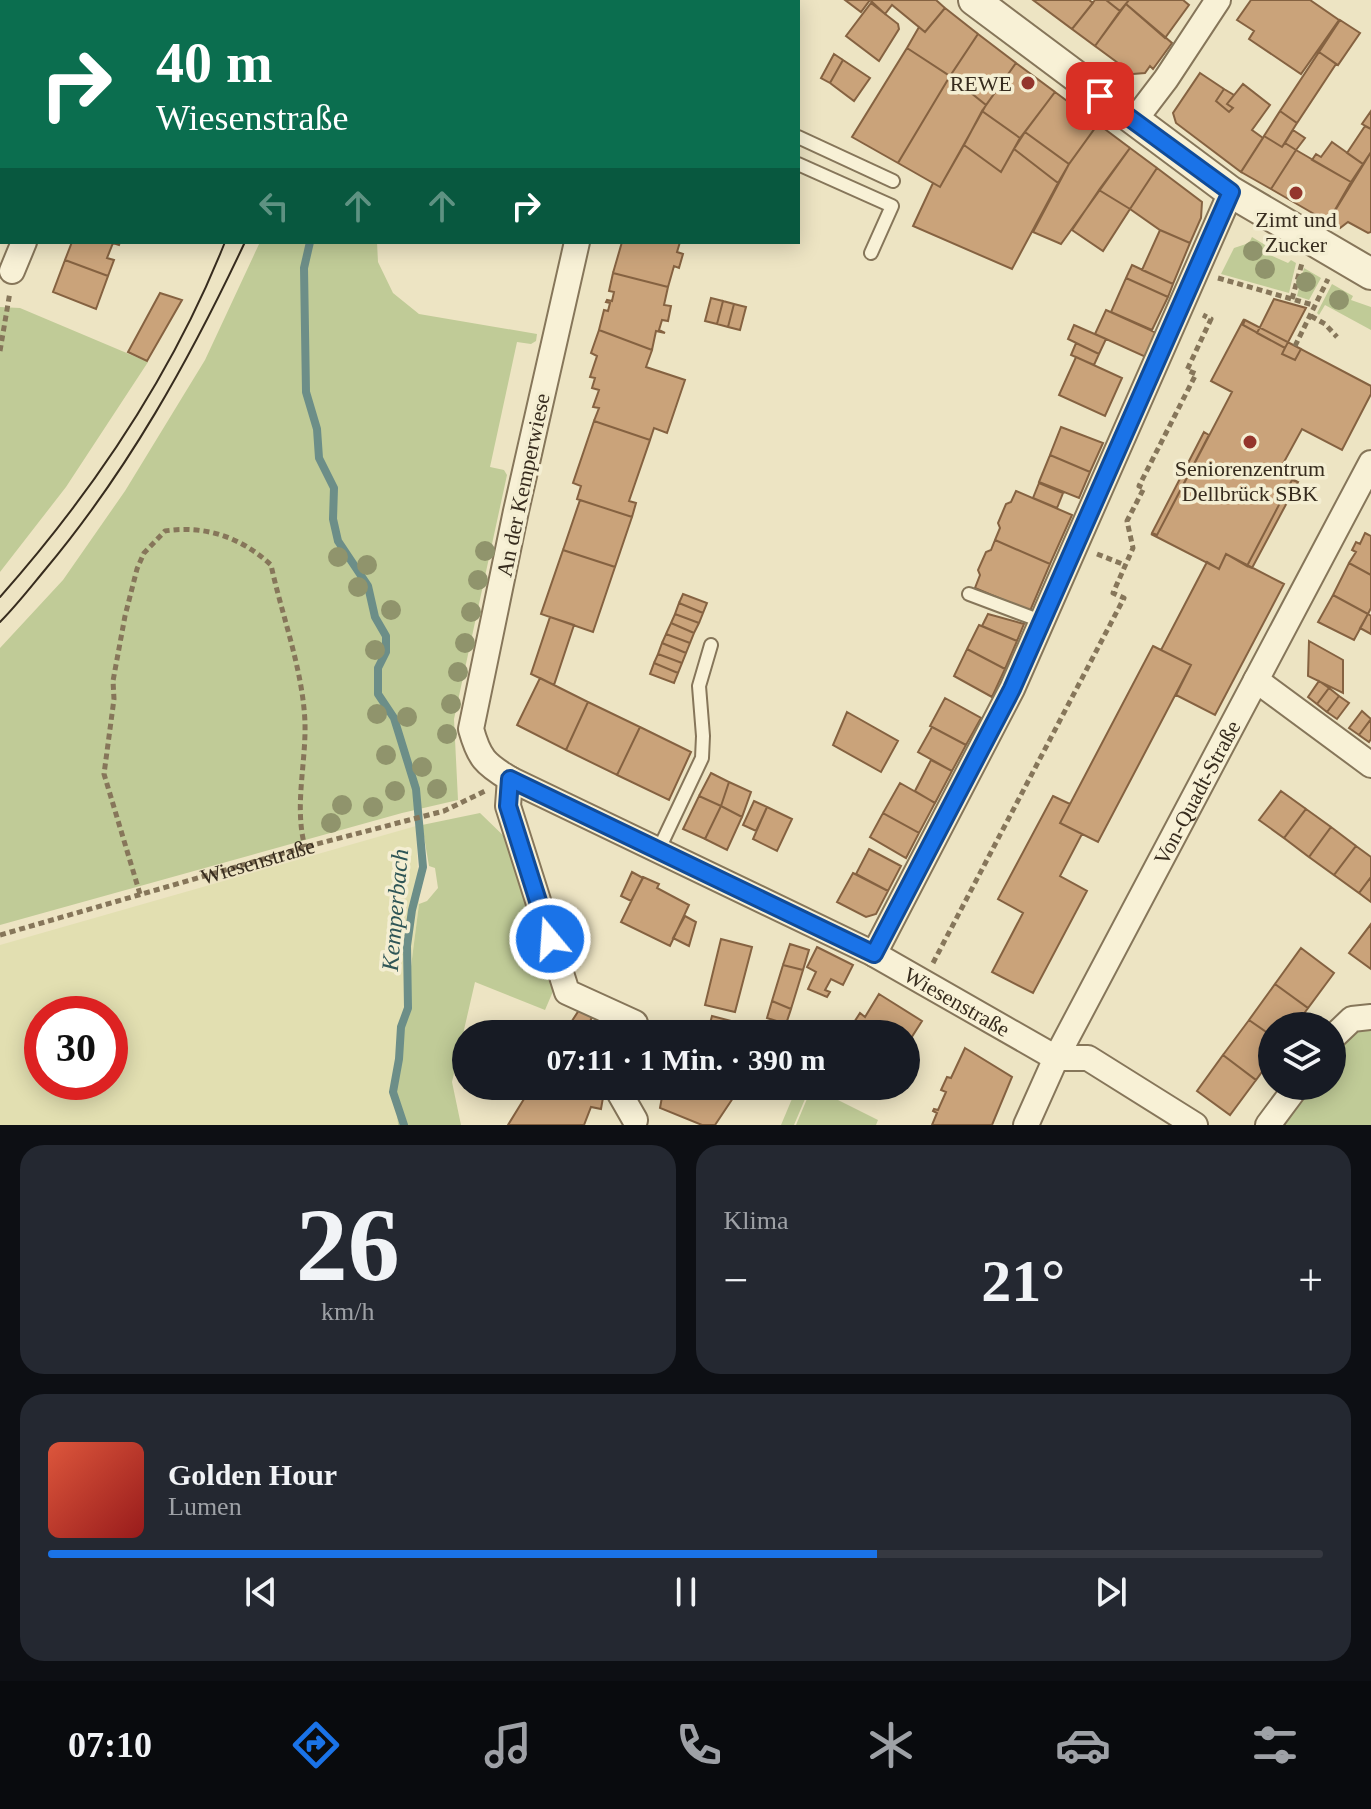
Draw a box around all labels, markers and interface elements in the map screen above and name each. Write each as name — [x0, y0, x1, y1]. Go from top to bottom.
icon: right — [24, 32, 128, 136]
text: 40 m — [156, 32, 273, 94]
pin — [1066, 62, 1134, 130]
place label: REWE — [950, 71, 1012, 96]
marker: REWE — [1019, 74, 1037, 92]
icon: arrive — [1078, 74, 1122, 118]
text: Wiesenstraße — [156, 98, 348, 138]
icon: left — [252, 184, 296, 228]
icon: ahead — [336, 184, 380, 228]
icon: ahead — [420, 184, 464, 228]
icon: right — [504, 184, 548, 228]
marker: Zimt und Zucker — [1287, 184, 1305, 202]
place label: Zimt und Zucker — [1255, 207, 1337, 257]
street label: An der Kemperwiese — [491, 391, 555, 579]
marker: Seniorenzentrum Dellbrück SBK — [1241, 433, 1259, 451]
place label: Seniorenzentrum Dellbrück SBK — [1175, 456, 1325, 506]
street label: Von-Quadt-Straße — [1148, 716, 1245, 869]
street label: Wiesenstraße — [198, 833, 317, 889]
water label: Kemperbach — [377, 848, 413, 973]
position arrow — [508, 897, 592, 981]
street label: Wiesenstraße — [900, 961, 1014, 1042]
speed limit sign: 30 — [24, 996, 128, 1100]
map controls — [1258, 1012, 1346, 1100]
button: layers — [1258, 1012, 1346, 1100]
text: 07:11 · 1 Min. · 390 m — [546, 1043, 826, 1076]
text: 26 — [296, 1187, 400, 1302]
text: Klima — [724, 1206, 789, 1235]
text: 21° — [981, 1248, 1065, 1314]
text: − — [724, 1256, 748, 1305]
text: + — [1298, 1256, 1323, 1305]
text: km/h — [321, 1297, 374, 1326]
text: Golden Hour — [168, 1458, 337, 1491]
text: Lumen — [168, 1492, 242, 1521]
icon: previous — [239, 1570, 283, 1614]
icon: pause — [664, 1570, 708, 1614]
icon: next — [1089, 1570, 1133, 1614]
icon: directions — [288, 1717, 344, 1773]
icon: music — [480, 1717, 536, 1773]
icon: phone — [671, 1717, 727, 1773]
icon: climate — [863, 1717, 919, 1773]
icon: car — [1055, 1717, 1111, 1773]
icon: filters — [1247, 1717, 1303, 1773]
text: 07:10 — [68, 1725, 152, 1765]

